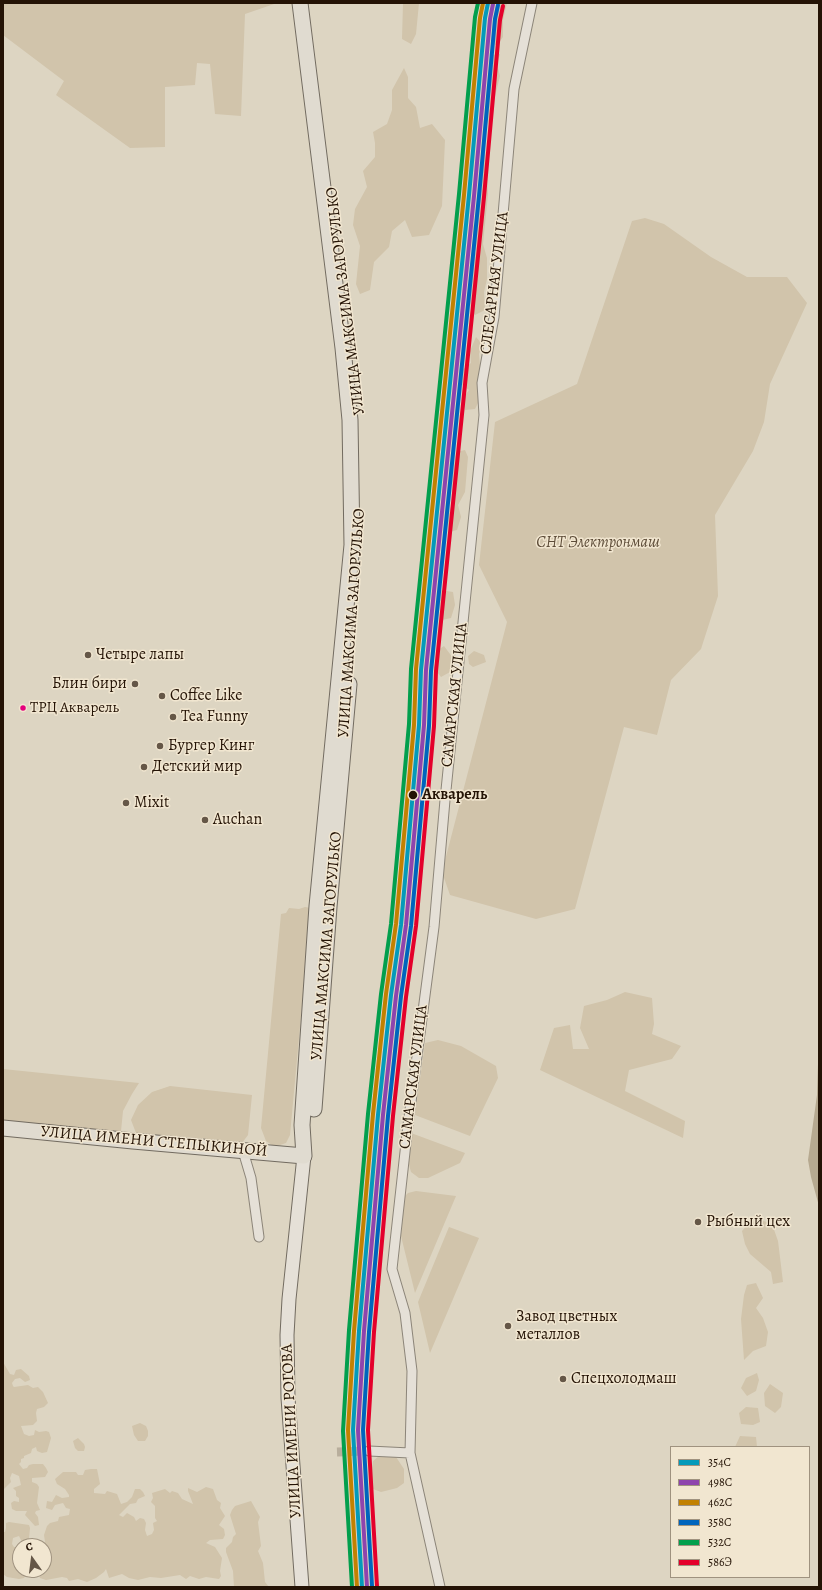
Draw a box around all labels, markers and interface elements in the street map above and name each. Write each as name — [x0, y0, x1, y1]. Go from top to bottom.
street label: УЛИЦА МАКСИМА ЗАГОРУЛЬКО — [322, 186, 370, 416]
street label: СЛЕСАРНАЯ УЛИЦА — [477, 210, 513, 356]
street label: УЛИЦА МАКСИМА ЗАГОРУЛЬКО — [334, 508, 370, 738]
park label: СНТ Электронмаш — [536, 533, 660, 553]
street label: САМАРСКАЯ УЛИЦА — [438, 622, 472, 768]
place label: Четыре лапы — [96, 645, 184, 665]
marker: Четыре лапы — [83, 650, 93, 660]
place label: Блин бири — [52, 674, 127, 694]
marker: Блин бири — [130, 679, 140, 689]
place label: Coffee Like — [170, 686, 242, 706]
marker: Coffee Like — [157, 691, 167, 701]
place label: ТРЦ Акварель — [30, 699, 119, 717]
marker: ТРЦ Акварель — [18, 703, 28, 713]
place label: Tea Funny — [181, 707, 248, 727]
marker: Tea Funny — [168, 712, 178, 722]
place label: Бургер Кинг — [168, 736, 254, 756]
marker: Бургер Кинг — [155, 741, 165, 751]
place label: Детский мир — [152, 757, 242, 777]
marker: Детский мир — [139, 762, 149, 772]
place label: Акварель — [422, 785, 487, 805]
marker: Акварель — [407, 789, 419, 801]
place label: Mixit — [134, 793, 169, 813]
marker: Mixit — [121, 798, 131, 808]
place label: Auchan — [213, 810, 262, 830]
marker: Auchan — [200, 815, 210, 825]
street label: УЛИЦА МАКСИМА ЗАГОРУЛЬКО — [307, 831, 347, 1061]
street label: САМАРСКАЯ УЛИЦА — [396, 1004, 432, 1150]
street label: УЛИЦА ИМЕНИ СТЕПЫКИНОЙ — [40, 1123, 268, 1161]
place label: Рыбный цех — [706, 1212, 790, 1232]
marker: Рыбный цех — [693, 1217, 703, 1227]
place label: Завод цветных металлов — [516, 1307, 617, 1345]
marker: Завод цветных металлов — [503, 1321, 513, 1331]
street label: УЛИЦА ИМЕНИ РОГОВА — [278, 1343, 306, 1519]
place label: Спецхолодмаш — [571, 1369, 677, 1389]
marker: Спецхолодмаш — [558, 1374, 568, 1384]
legend — [670, 1446, 810, 1578]
text: 354С — [708, 1454, 731, 1470]
text: 498С — [708, 1474, 732, 1490]
text: 462С — [708, 1494, 732, 1510]
text: 358С — [708, 1514, 731, 1530]
text: 532С — [708, 1534, 731, 1550]
north arrow — [12, 1538, 52, 1578]
text: С — [24, 1539, 34, 1555]
text: 586Э — [708, 1554, 732, 1570]

